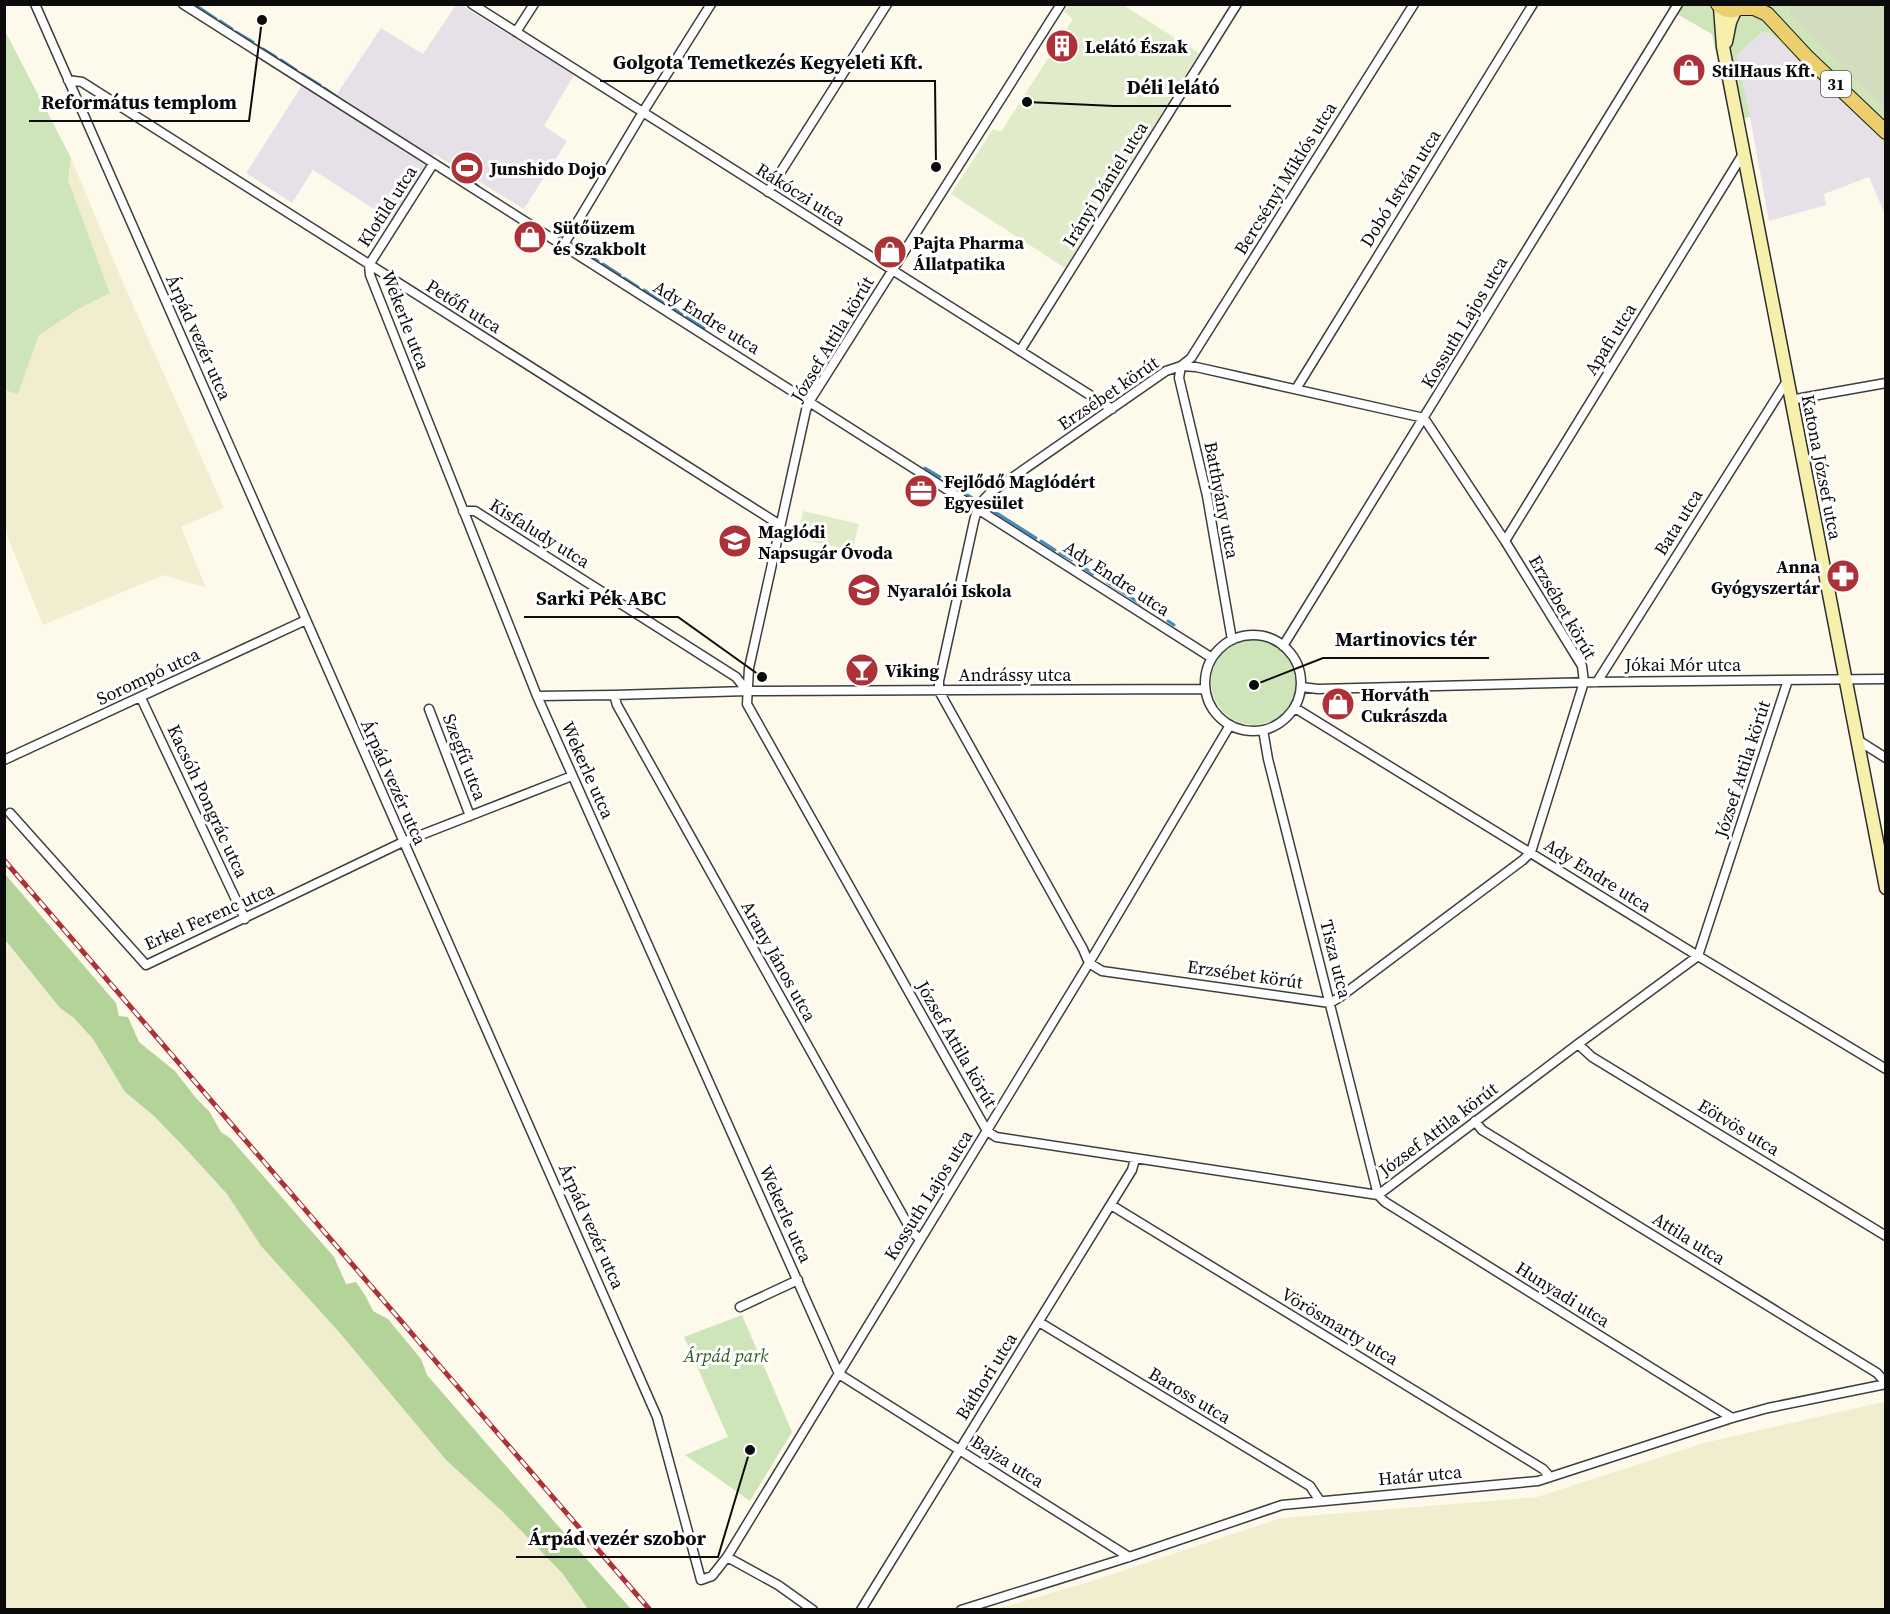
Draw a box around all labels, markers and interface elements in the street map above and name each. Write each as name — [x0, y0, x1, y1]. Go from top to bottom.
building icon: Lelátó Észak — [1044, 28, 1080, 64]
place label: Lelátó Észak — [1085, 34, 1188, 59]
callout: Golgota Temetkezés Kegyeleti Kft. — [600, 43, 935, 81]
text: Golgota Temetkezés Kegyeleti Kft. — [613, 48, 923, 76]
shop icon: StilHaus Kft. — [1671, 52, 1707, 88]
place label: StilHaus Kft. — [1712, 58, 1816, 83]
callout: Déli lelátó — [1114, 68, 1231, 106]
road number: 31 — [1821, 71, 1851, 97]
text: Déli lelátó — [1126, 73, 1220, 101]
callout: Református templom — [29, 83, 249, 121]
text: Református templom — [41, 88, 237, 116]
street label: Bercsényi Miklós utca — [1228, 96, 1343, 259]
street label: Irányi Dániel utca — [1056, 116, 1154, 251]
street label: Dobó István utca — [1354, 124, 1447, 252]
sports icon: Junshido Dojo — [449, 150, 485, 186]
place label: Junshido Dojo — [489, 156, 606, 181]
street label: Rákóczi utca — [752, 157, 851, 232]
street label: Klotild utca — [351, 160, 423, 252]
place label: Sütőüzem és Szakbolt — [553, 215, 647, 261]
shop icon: Sütőüzem és Szakbolt — [512, 219, 548, 255]
place label: Pajta Pharma Állatpatika — [913, 230, 1025, 276]
shop icon: Pajta Pharma Állatpatika — [872, 234, 908, 270]
street label: Kossuth Lajos utca — [1415, 251, 1514, 393]
street label: Wekerle utca — [376, 267, 437, 374]
street label: Árpád vezér utca — [160, 270, 238, 405]
street label: József Attila körút — [784, 271, 879, 407]
street label: Petőfi utca — [422, 273, 507, 339]
street label: Ady Endre utca — [649, 274, 766, 360]
street label: Apafi utca — [1578, 298, 1642, 380]
street label: Erzsébet körút — [1053, 350, 1163, 436]
street label: Katona József utca — [1796, 392, 1848, 542]
street label: Batthyány utca — [1198, 439, 1246, 561]
place label: Fejlődő Maglódért Egyesület — [944, 469, 1096, 515]
office icon: Fejlődő Maglódért Egyesület — [903, 473, 939, 509]
street label: Bata utca — [1648, 483, 1709, 560]
street label: Kisfaludy utca — [485, 492, 596, 574]
place label: Maglódi Napsugár Óvoda — [758, 519, 893, 565]
school or university icon: Maglódi Napsugár Óvoda — [717, 523, 753, 559]
street label: Ady Endre utca — [1059, 534, 1176, 622]
street label: Erzsébet körút — [1523, 550, 1603, 664]
place label: Anna Gyógyszertár — [1711, 554, 1821, 600]
pharmacy icon: Anna Gyógyszertár — [1825, 558, 1861, 594]
school or university icon: Nyaralói Iskola — [846, 572, 882, 608]
place label: Nyaralói Iskola — [887, 578, 1012, 603]
callout: Sarki Pék ABC — [524, 579, 678, 617]
text: Sarki Pék ABC — [536, 584, 666, 612]
callout: Martinovics tér — [1323, 620, 1489, 658]
text: Martinovics tér — [1335, 625, 1478, 653]
street label: Sorompó utca — [92, 641, 204, 711]
bar icon: Viking — [844, 652, 880, 688]
street label: Jókai Mór utca — [1624, 652, 1742, 677]
place label: Viking — [885, 658, 939, 683]
street label: Andrássy utca — [959, 662, 1072, 687]
place label: Horváth Cukrászda — [1361, 682, 1448, 728]
shop icon: Horváth Cukrászda — [1320, 686, 1356, 722]
street label: József Attila körút — [1708, 697, 1776, 842]
street label: Szegfű utca — [437, 710, 493, 805]
street label: Árpád vezér utca — [355, 715, 433, 850]
street label: Wekerle utca — [555, 717, 621, 823]
street label: Kacsóh Pongrác utca — [161, 720, 255, 882]
street label: Ady Endre utca — [1540, 832, 1657, 918]
street label: Erkel Ferenc utca — [140, 876, 279, 956]
street label: Arany János utca — [735, 896, 823, 1027]
street label: Tisza utca — [1314, 917, 1358, 1002]
street label: Erzsébet körút — [1186, 954, 1305, 994]
street label: József Attila körút — [910, 975, 1004, 1112]
street label: József Attila körút — [1373, 1076, 1503, 1182]
street label: Eötvös utca — [1693, 1093, 1785, 1162]
street label: Kossuth Lajos utca — [878, 1124, 979, 1265]
street label: Árpád vezér utca — [553, 1159, 631, 1294]
street label: Wekerle utca — [753, 1161, 819, 1267]
street label: Attila utca — [1648, 1206, 1731, 1271]
street label: Hunyadi utca — [1511, 1255, 1616, 1333]
street label: Vörösmarty utca — [1277, 1281, 1404, 1371]
street label: Báthori utca — [949, 1327, 1023, 1424]
park label: Árpád park — [682, 1343, 769, 1368]
street label: Baross utca — [1144, 1361, 1237, 1430]
street label: Bajza utca — [967, 1429, 1050, 1494]
street label: Határ utca — [1377, 1459, 1464, 1491]
callout: Árpád vezér szobor — [516, 1519, 718, 1557]
text: Árpád vezér szobor — [528, 1524, 707, 1552]

